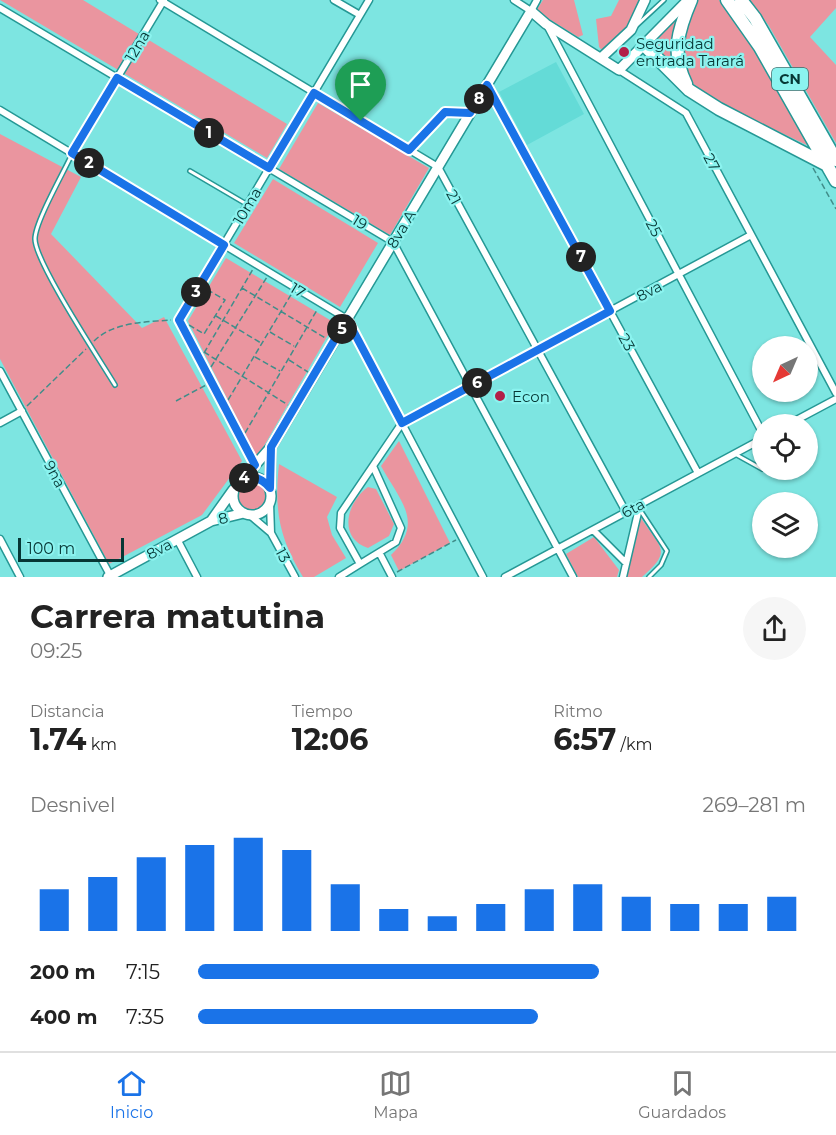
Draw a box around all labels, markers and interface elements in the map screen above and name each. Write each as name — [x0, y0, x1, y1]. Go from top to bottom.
street label: 12na — [120, 27, 154, 65]
place label: Seguridad entrada Tarará — [636, 34, 744, 70]
marker: Seguridad entrada Tarará — [617, 45, 631, 59]
pin — [335, 59, 386, 121]
icon: arrive — [344, 68, 377, 101]
road number: CN — [772, 68, 808, 90]
pin: 8 — [464, 84, 494, 114]
text: 8 — [474, 89, 484, 108]
pin: 1 — [194, 118, 224, 148]
text: 1 — [206, 123, 212, 142]
pin: 2 — [74, 148, 104, 178]
street label: 27 — [700, 150, 725, 174]
text: 2 — [84, 153, 94, 172]
street label: 10ma — [229, 184, 265, 228]
street label: 21 — [442, 186, 466, 208]
street label: 8va A — [382, 206, 420, 251]
street label: 19 — [349, 210, 371, 234]
street label: 25 — [642, 216, 666, 240]
pin: 7 — [566, 242, 596, 272]
text: 7 — [576, 247, 586, 266]
street label: 8va — [633, 276, 665, 306]
pin: 3 — [181, 277, 211, 307]
street label: 17 — [287, 278, 309, 302]
text: 3 — [191, 282, 201, 301]
pin: 5 — [327, 314, 357, 344]
text: 5 — [337, 319, 347, 338]
street label: 23 — [615, 330, 639, 354]
north arrow — [752, 336, 818, 402]
map controls — [752, 336, 818, 558]
pin: 6 — [462, 368, 492, 398]
text: 6 — [472, 373, 482, 392]
place label: Econ — [512, 387, 550, 406]
marker: Econ — [493, 389, 507, 403]
button: locate — [752, 414, 818, 480]
street label: 9na — [40, 457, 70, 491]
pin: 4 — [229, 463, 259, 493]
text: 4 — [238, 468, 250, 487]
button: layers — [752, 492, 818, 558]
street label: 6ta — [618, 494, 648, 522]
street label: 8 — [216, 508, 230, 528]
street label: 8va — [143, 534, 175, 564]
scale bar — [18, 535, 124, 562]
text: 100 m — [27, 539, 75, 558]
street label: 13 — [271, 544, 295, 566]
text: Carrera matutina — [30, 596, 325, 636]
button: share — [743, 597, 806, 660]
text: 09:25 — [30, 639, 82, 663]
text: Distancia — [30, 702, 104, 721]
text: Tiempo — [292, 702, 353, 721]
text: Ritmo — [553, 702, 603, 721]
text: 1.74 — [30, 721, 86, 758]
text: 12:06 — [292, 721, 368, 758]
text: 6:57 — [553, 721, 616, 758]
text: km — [86, 735, 117, 754]
text: /km — [616, 735, 652, 754]
text: Desnivel — [30, 793, 115, 817]
text: 269–281 m — [703, 793, 806, 817]
text: 200 m — [30, 960, 96, 984]
text: 7:15 — [126, 960, 160, 984]
text: 400 m — [30, 1005, 98, 1029]
text: 7:35 — [126, 1005, 164, 1029]
tab: Inicio — [110, 1067, 153, 1122]
tab: Mapa — [373, 1067, 418, 1122]
tab: Guardados — [638, 1067, 726, 1122]

